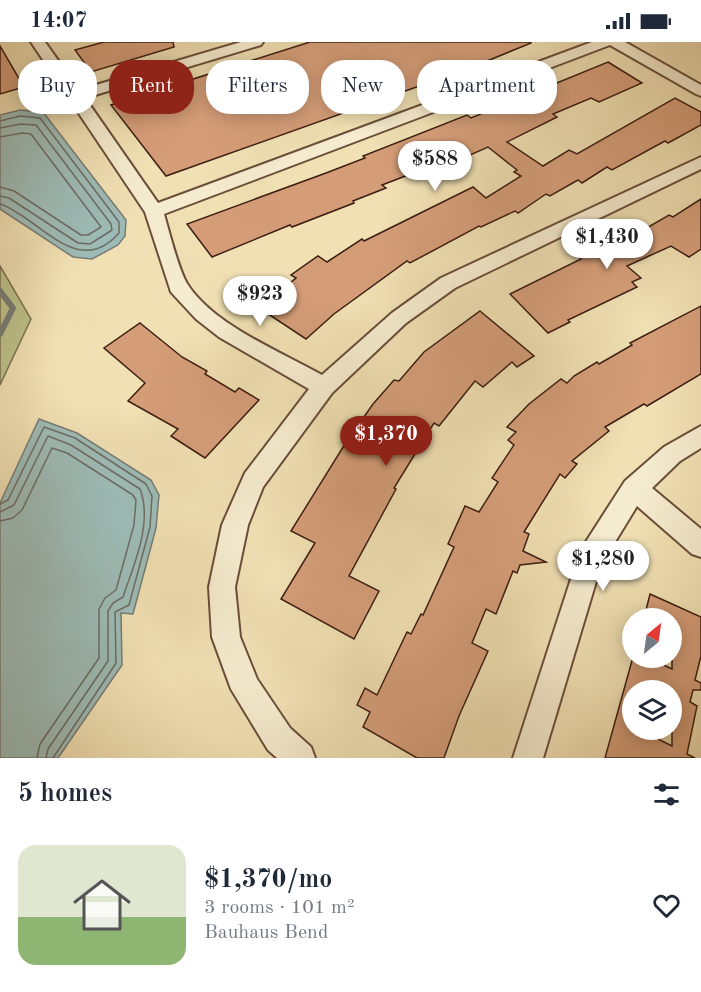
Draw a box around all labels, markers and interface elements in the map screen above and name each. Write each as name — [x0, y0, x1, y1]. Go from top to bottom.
text: 14:07 — [30, 10, 87, 32]
chip: Buy — [18, 60, 97, 114]
chip: Rent — [109, 60, 194, 114]
chip: Filters — [206, 60, 309, 114]
chip: New — [321, 60, 405, 114]
chip: Apartment — [417, 60, 557, 114]
pin: $588 — [399, 141, 471, 192]
text: $588 — [412, 150, 458, 170]
pin: $1,430 — [558, 219, 656, 270]
text: $1,430 — [575, 228, 639, 248]
pin: $923 — [224, 276, 296, 327]
text: $923 — [237, 285, 283, 305]
pin: $1,370 — [337, 416, 435, 467]
text: $1,370 — [354, 425, 418, 445]
pin: $1,280 — [554, 541, 652, 592]
text: $1,280 — [571, 550, 635, 570]
north arrow — [622, 608, 682, 668]
map controls — [622, 608, 682, 740]
button: layers — [622, 680, 682, 740]
icon: filters — [650, 778, 683, 811]
text: 5 homes — [18, 781, 112, 807]
text: $1,370/mo — [204, 867, 332, 893]
icon: home — [66, 869, 138, 941]
icon: heart — [650, 889, 683, 922]
text: 3 rooms · 101 m² — [204, 898, 354, 918]
text: Bauhaus Bend — [204, 923, 328, 943]

